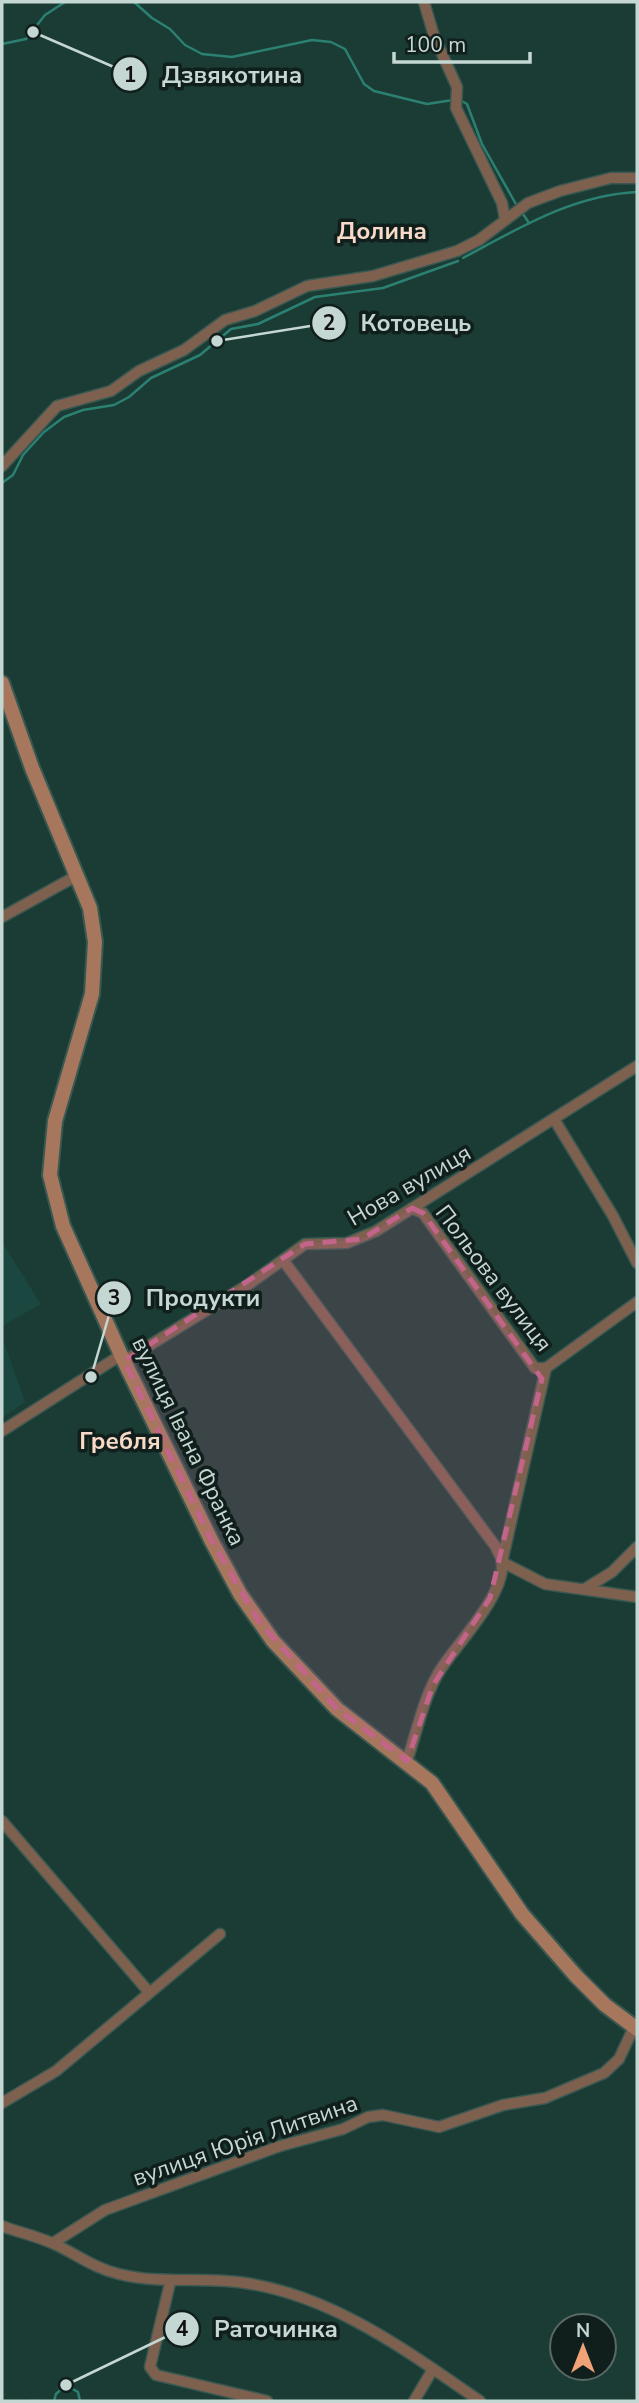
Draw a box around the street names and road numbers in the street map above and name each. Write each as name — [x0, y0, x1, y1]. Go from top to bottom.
street label: Нова вулиця — [342, 1137, 477, 1233]
street label: Польова вулиця — [428, 1199, 559, 1358]
street label: вулиця Івана Франка — [124, 1332, 253, 1551]
street label: вулиця Юрія Литвина — [129, 2087, 362, 2194]

